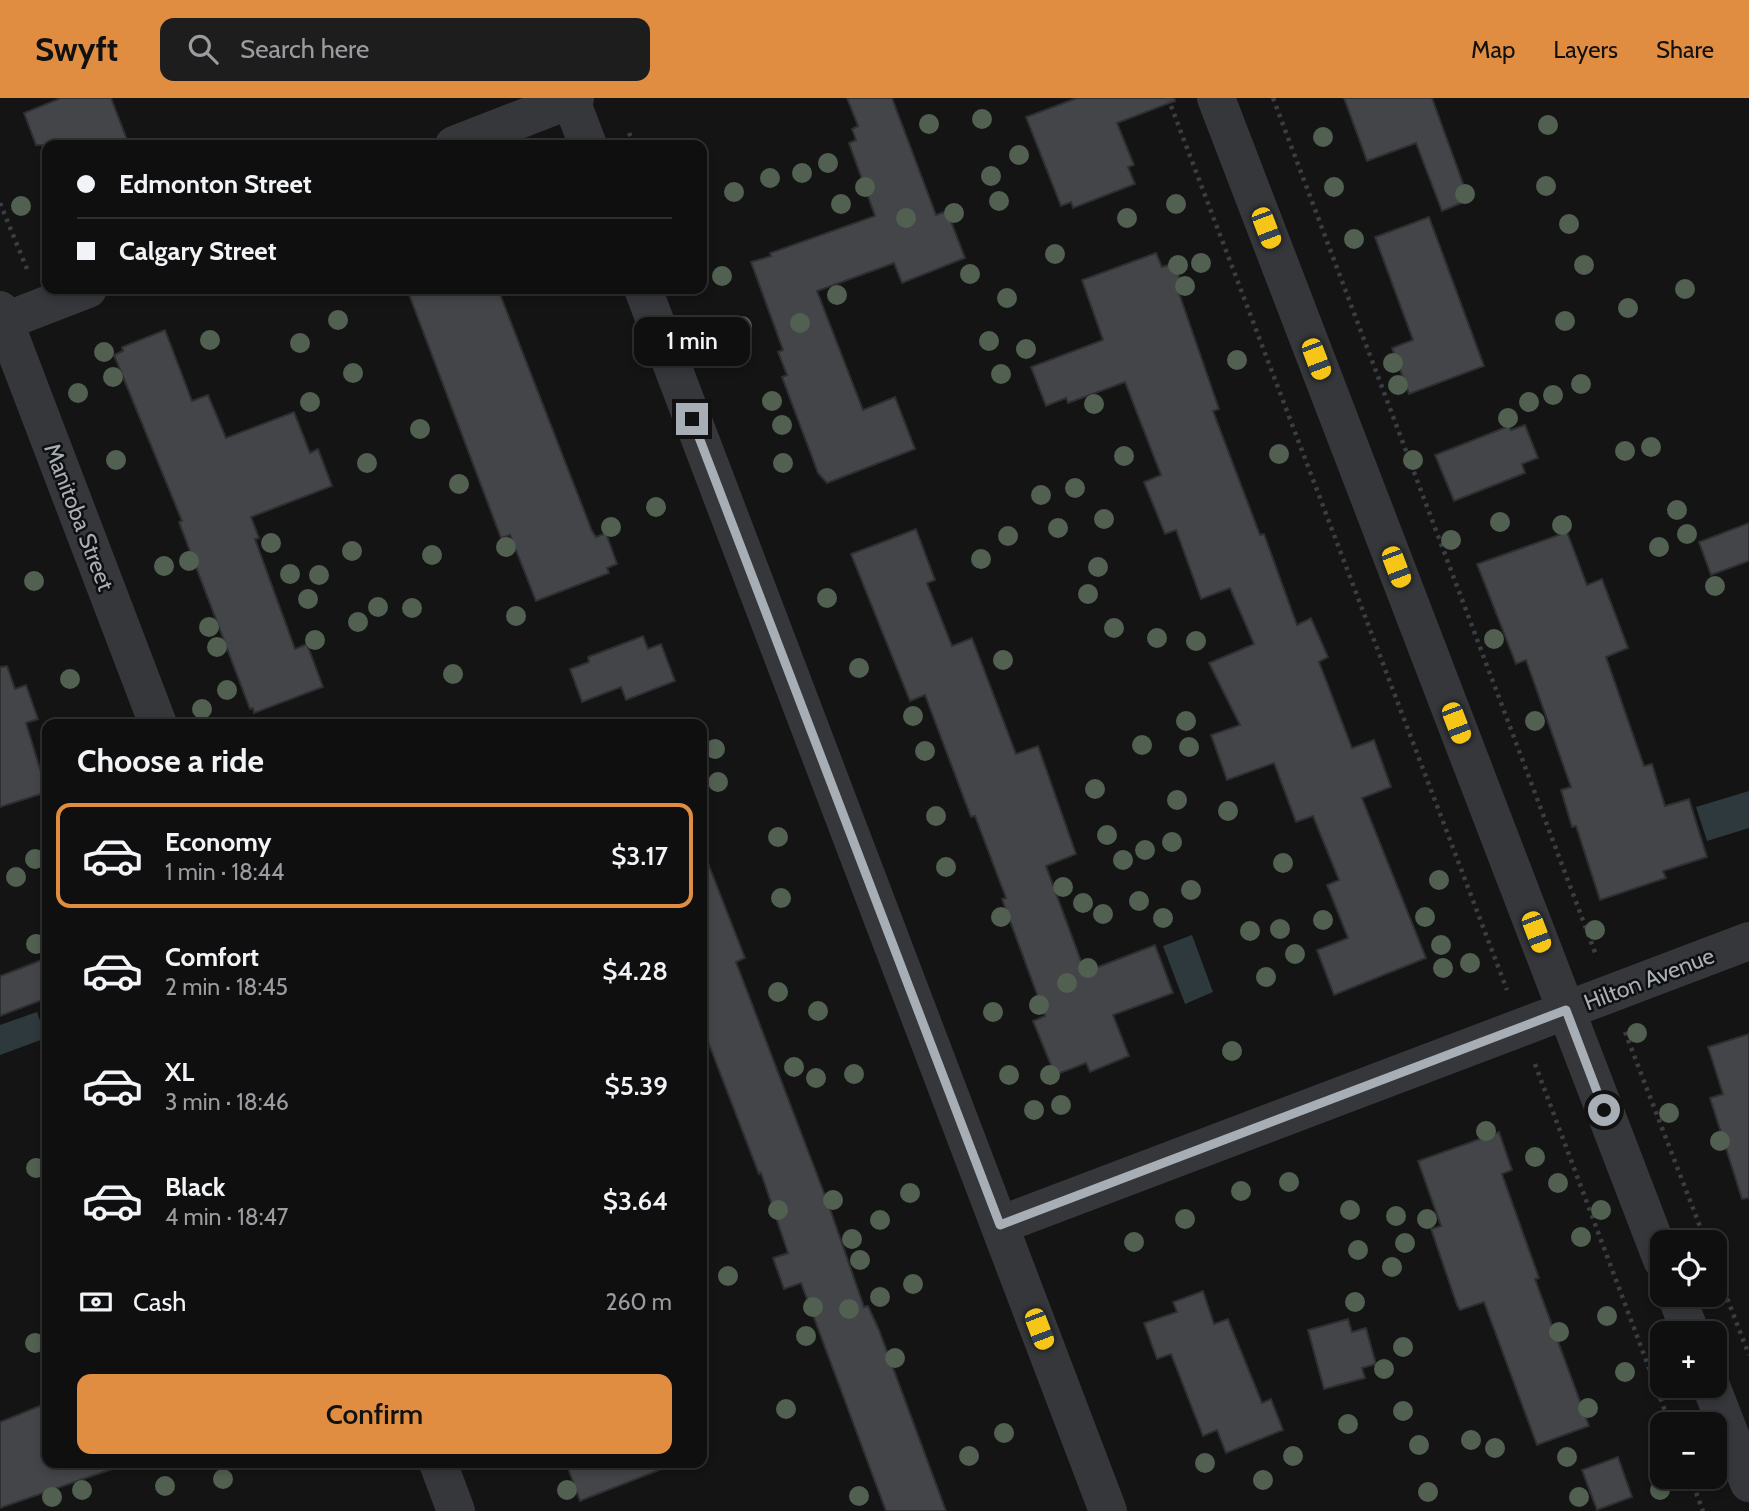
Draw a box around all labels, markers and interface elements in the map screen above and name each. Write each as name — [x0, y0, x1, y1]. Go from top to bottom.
search box — [160, 18, 650, 81]
text: Swyft — [35, 29, 118, 69]
icon: search — [184, 30, 222, 68]
text: Search here — [240, 33, 369, 65]
text: Map — [1471, 35, 1515, 64]
text: Layers — [1553, 35, 1618, 64]
text: Share — [1656, 35, 1714, 64]
text: Edmonton Street — [119, 168, 312, 200]
car — [1249, 205, 1284, 251]
text: Calgary Street — [119, 235, 277, 267]
callout: 1 min — [634, 317, 750, 366]
text: 1 min — [666, 327, 718, 355]
car — [1299, 336, 1334, 382]
route end — [676, 403, 708, 435]
street label: Manitoba Street — [38, 439, 120, 595]
car — [1379, 544, 1414, 590]
car — [1439, 700, 1474, 746]
text: Choose a ride — [77, 741, 264, 780]
icon: car — [81, 824, 144, 887]
text: Economy — [165, 826, 271, 858]
text: $3.17 — [611, 840, 668, 872]
text: 1 min · 18:44 — [165, 858, 284, 886]
car — [1519, 909, 1554, 955]
icon: car — [81, 939, 144, 1002]
text: Comfort — [165, 941, 259, 973]
street label: Hilton Avenue — [1580, 941, 1718, 1017]
text: $4.28 — [602, 955, 668, 987]
text: 2 min · 18:45 — [165, 973, 288, 1001]
icon: car — [81, 1054, 144, 1117]
text: XL — [165, 1056, 194, 1088]
text: $5.39 — [605, 1070, 668, 1102]
text: 3 min · 18:46 — [165, 1088, 289, 1116]
route start — [1588, 1094, 1620, 1126]
icon: car — [81, 1169, 144, 1232]
text: Black — [165, 1171, 225, 1203]
text: $3.64 — [603, 1185, 668, 1217]
text: 4 min · 18:47 — [165, 1203, 288, 1231]
map controls — [1650, 1230, 1727, 1489]
button: locate — [1650, 1230, 1727, 1307]
icon: cash — [77, 1283, 115, 1321]
text: Cash — [133, 1286, 186, 1318]
text: 260 m — [605, 1288, 672, 1316]
car — [1022, 1306, 1057, 1352]
button: + — [1650, 1321, 1727, 1398]
button: Confirm — [77, 1374, 672, 1454]
button: − — [1650, 1412, 1727, 1489]

